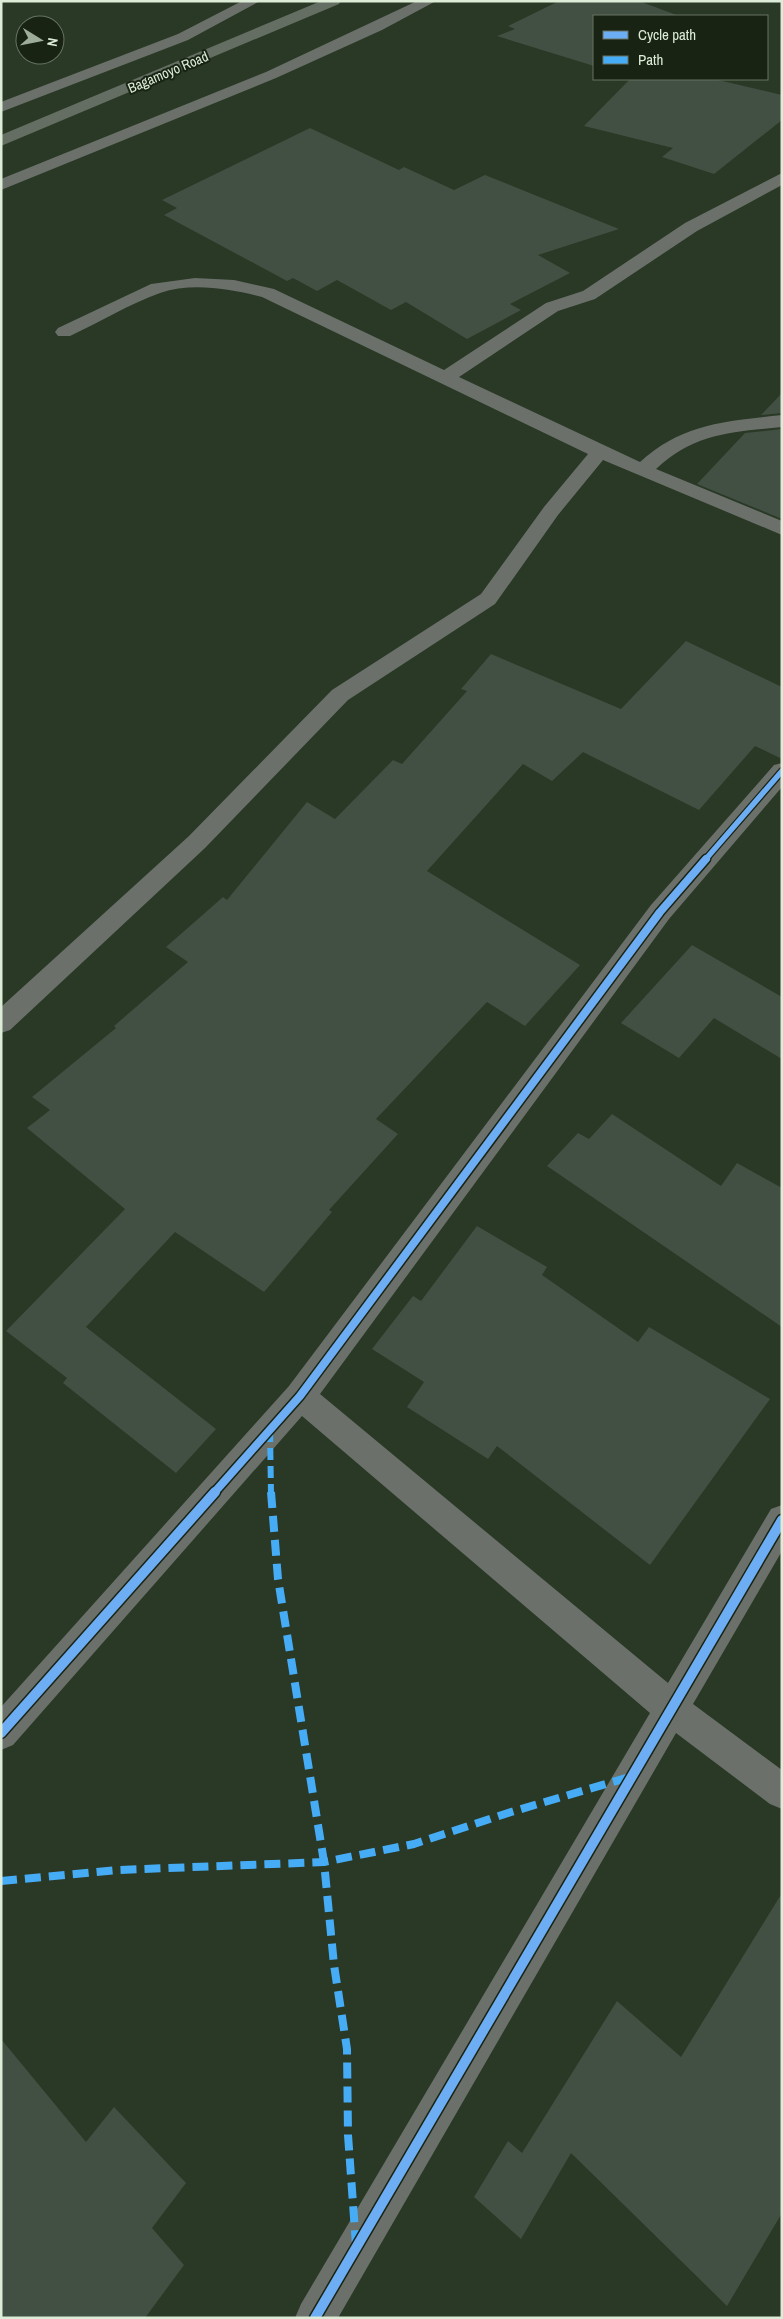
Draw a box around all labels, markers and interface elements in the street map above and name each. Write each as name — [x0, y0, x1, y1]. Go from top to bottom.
north arrow — [15, 15, 65, 65]
legend — [593, 15, 768, 80]
text: Cycle path — [638, 24, 696, 45]
text: N — [43, 37, 62, 48]
street label: Bagamoyo Road — [125, 47, 211, 97]
text: Path — [638, 49, 663, 70]

